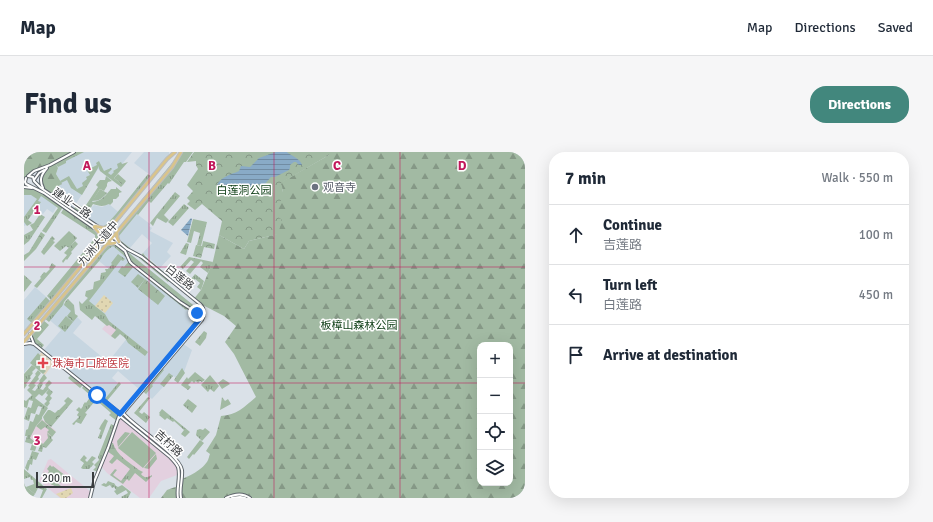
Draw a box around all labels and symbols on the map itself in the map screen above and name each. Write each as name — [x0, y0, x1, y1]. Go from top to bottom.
text: A — [83, 158, 92, 174]
text: B — [208, 158, 216, 174]
text: C — [333, 158, 341, 174]
text: D — [458, 158, 467, 174]
place label: 观音寺 — [323, 181, 356, 194]
marker: 观音寺 — [310, 182, 320, 192]
park label: 白莲洞公园 — [217, 184, 272, 197]
street label: 建业一路 — [50, 185, 93, 221]
text: 1 — [33, 202, 41, 218]
street label: 九洲大道中 — [75, 218, 121, 268]
street label: 白莲路 — [163, 262, 197, 293]
route end — [188, 304, 206, 322]
text: 2 — [33, 318, 41, 334]
park label: 板樟山森林公园 — [321, 319, 398, 332]
marker: 珠海市口腔医院 — [37, 357, 49, 369]
place label: 珠海市口腔医院 — [52, 357, 129, 370]
route start — [88, 386, 106, 404]
street label: 吉柠路 — [152, 427, 185, 459]
text: 3 — [33, 433, 41, 449]
scale bar — [36, 470, 94, 489]

